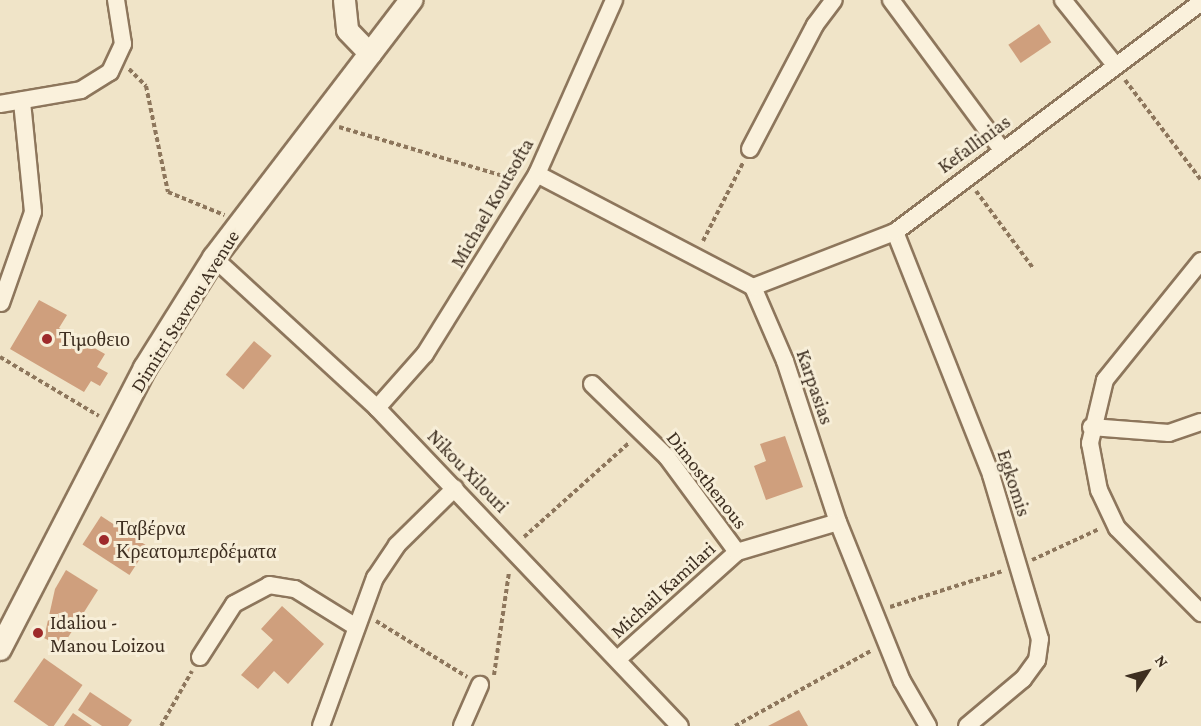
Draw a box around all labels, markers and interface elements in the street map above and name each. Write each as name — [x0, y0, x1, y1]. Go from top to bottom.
street label: Kefallinias — [933, 110, 1015, 178]
street label: Michael Koutsofta — [445, 134, 539, 272]
street label: Dimitri Stavrou Avenue — [125, 225, 245, 397]
place label: Τιμοθειο — [59, 327, 130, 351]
marker: Τιμοθειο — [40, 332, 54, 346]
street label: Karpasias — [791, 346, 839, 428]
street label: Nikou Xilouri — [422, 424, 514, 518]
street label: Dimosthenous — [661, 426, 753, 534]
street label: Egkomis — [992, 447, 1036, 519]
place label: Ταβέρνα Κρεατομπερδέματα — [116, 516, 276, 563]
marker: Ταβέρνα Κρεατομπερδέματα — [97, 533, 111, 547]
street label: Michail Kamilari — [606, 537, 720, 643]
place label: Idaliou - Manou Loizou — [50, 610, 165, 657]
marker: Idaliou - Manou Loizou — [31, 626, 45, 640]
north arrow — [1117, 642, 1177, 702]
text: N — [1152, 652, 1172, 671]

